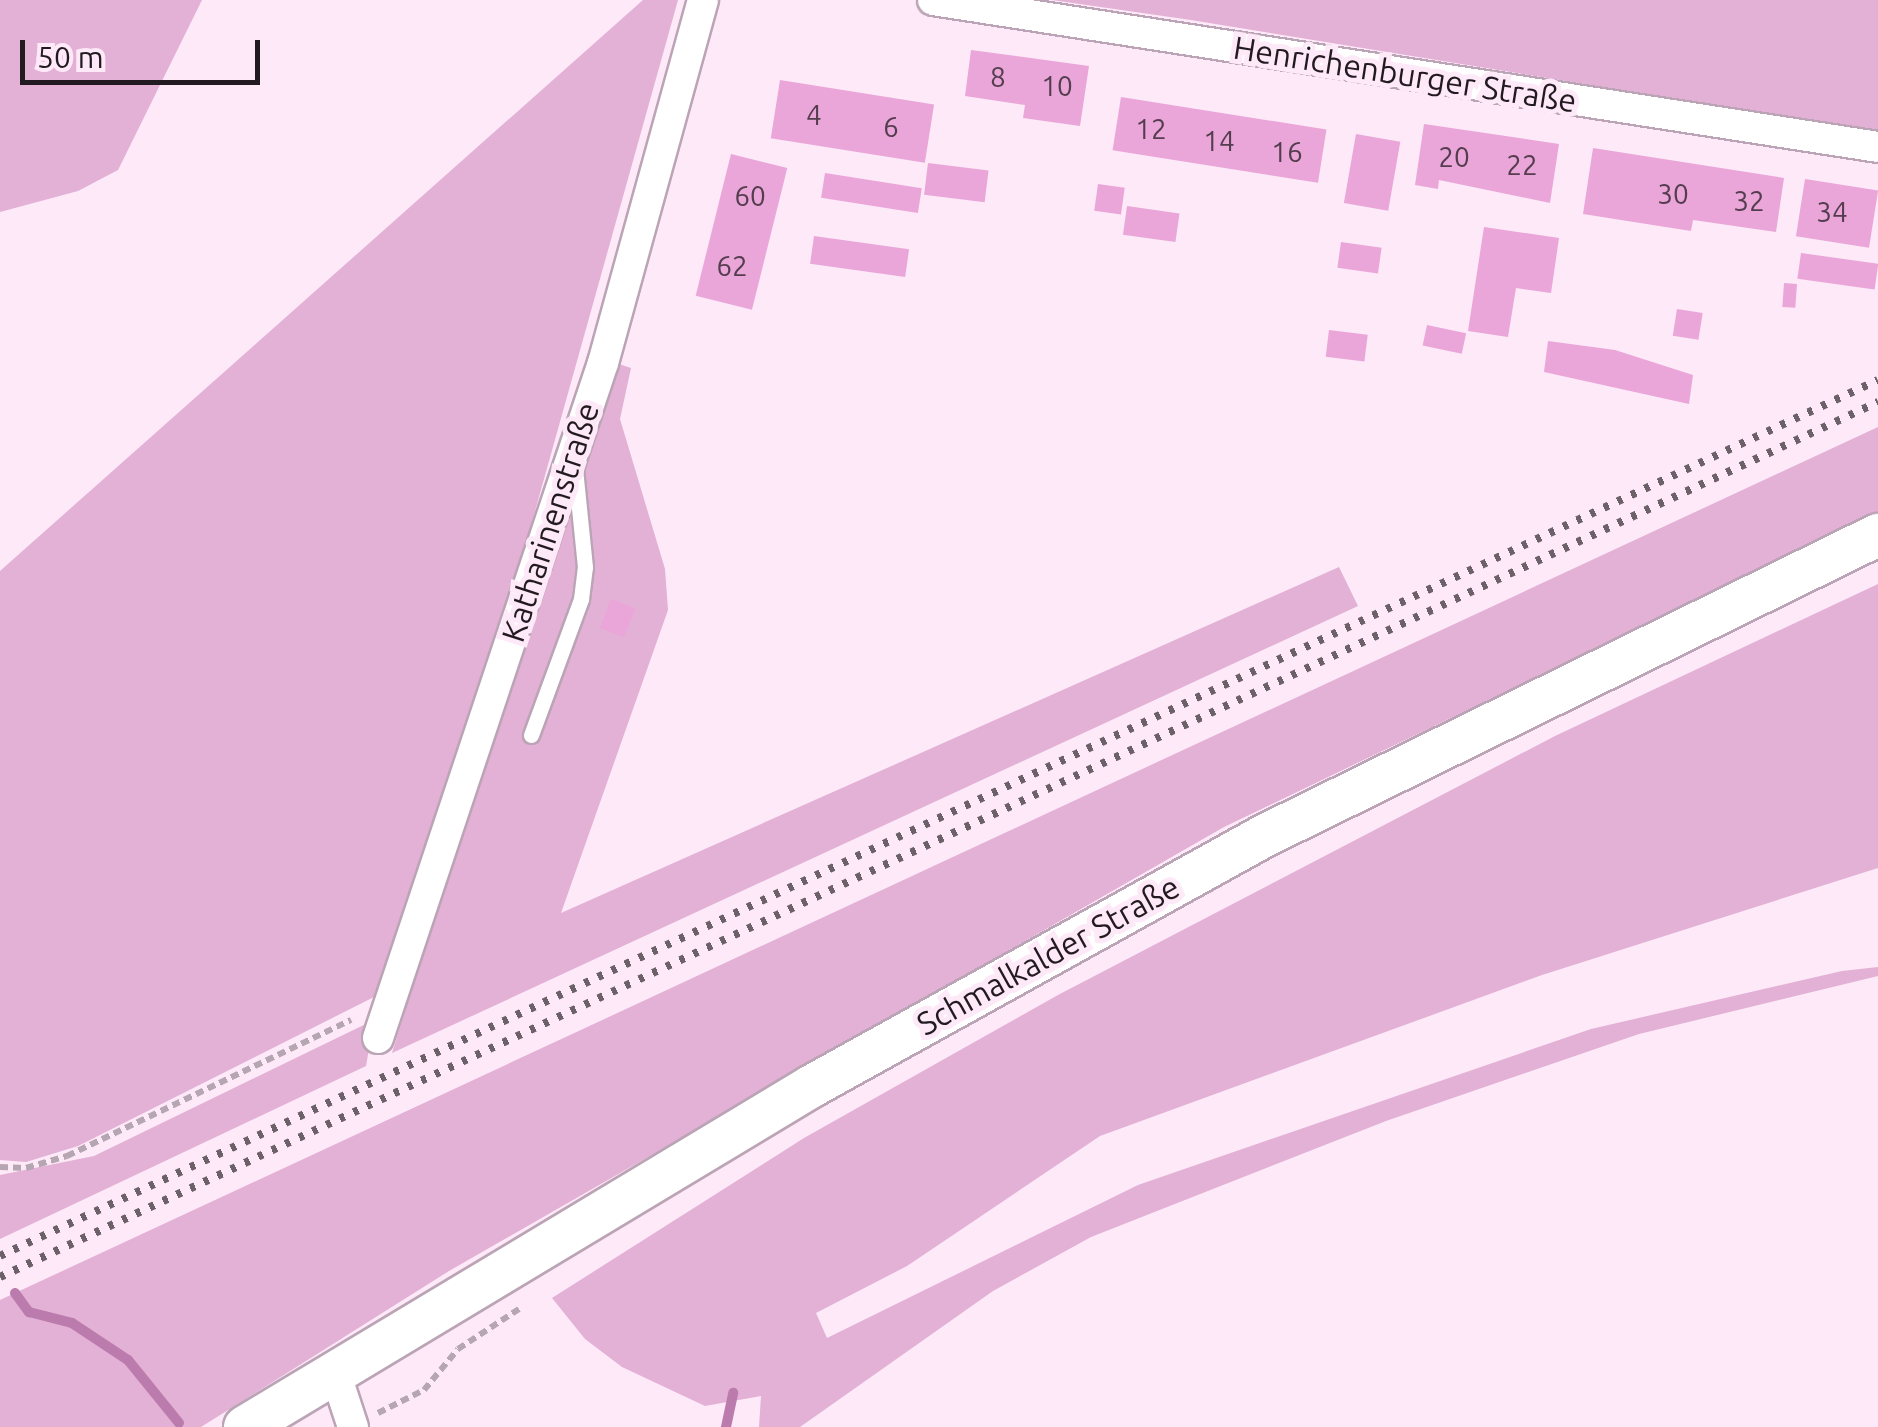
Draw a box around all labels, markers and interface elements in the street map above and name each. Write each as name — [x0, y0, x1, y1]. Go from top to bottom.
scale bar — [25, 20, 265, 82]
street label: Henrichenburger Straße — [1231, 28, 1579, 120]
text: 50 m — [37, 40, 104, 74]
house number: 8 — [990, 60, 1006, 94]
house number: 10 — [1041, 69, 1073, 103]
house number: 4 — [806, 98, 822, 132]
house number: 6 — [883, 110, 899, 144]
house number: 12 — [1135, 112, 1167, 146]
house number: 14 — [1203, 124, 1235, 158]
house number: 16 — [1271, 135, 1303, 169]
house number: 20 — [1438, 140, 1470, 174]
house number: 22 — [1506, 148, 1538, 182]
house number: 30 — [1657, 177, 1689, 211]
house number: 60 — [734, 179, 766, 213]
house number: 32 — [1733, 184, 1765, 218]
house number: 34 — [1816, 195, 1848, 229]
house number: 62 — [716, 249, 748, 283]
street label: Katharinenstraße — [493, 398, 607, 646]
street label: Schmalkalder Straße — [910, 867, 1186, 1043]

